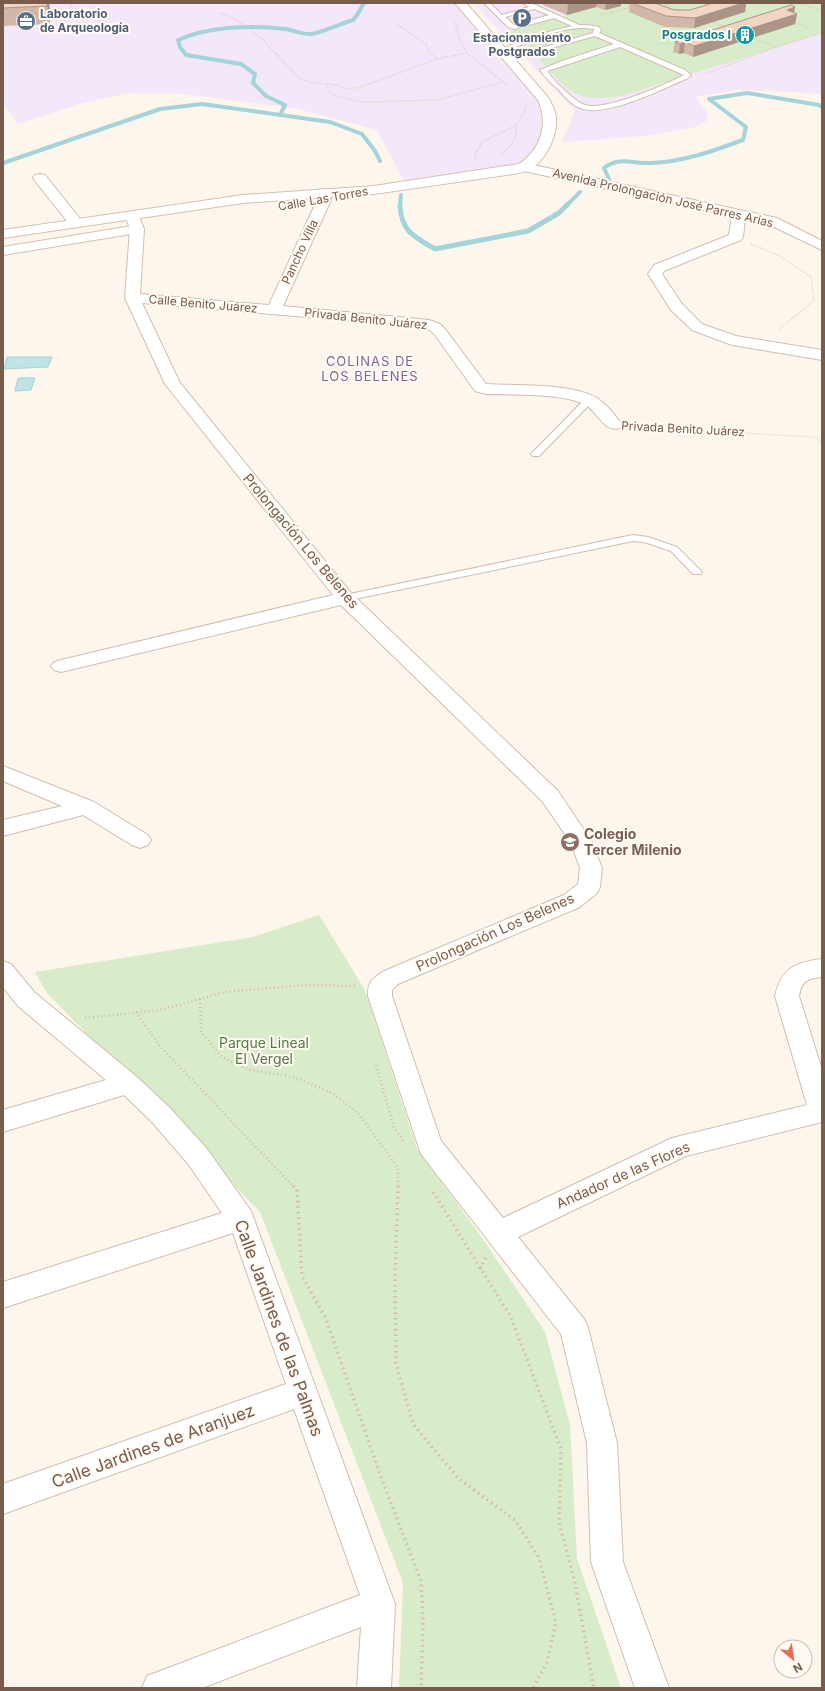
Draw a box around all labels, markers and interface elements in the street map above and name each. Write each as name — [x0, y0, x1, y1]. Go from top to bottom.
place label: Laboratorio de Arqueología — [40, 6, 129, 35]
parking icon: Estacionamiento Postgrados — [511, 7, 533, 29]
office icon: Laboratorio de Arqueología — [15, 10, 37, 32]
building icon: Posgrados I — [734, 24, 756, 46]
place label: Posgrados I — [662, 27, 731, 42]
place label: Estacionamiento Postgrados — [473, 30, 571, 59]
street label: Avenida Prolongación José Parres Arias — [551, 165, 775, 230]
street label: Calle Las Torres — [277, 183, 369, 214]
street label: Pancho Villa — [278, 217, 321, 287]
street label: Calle Benito Juárez — [148, 291, 258, 316]
street label: Privada Benito Juárez — [304, 305, 428, 332]
district label: COLINAS DE LOS BELENES — [321, 353, 419, 384]
street label: Privada Benito Juárez — [621, 418, 745, 439]
street label: Prolongación Los Belenes — [240, 470, 363, 612]
place label: Colegio Tercer Milenio — [584, 825, 682, 858]
school or university icon: Colegio Tercer Milenio — [559, 831, 581, 853]
street label: Prolongación Los Belenes — [413, 889, 576, 974]
park label: Parque Lineal El Vergel — [219, 1034, 309, 1067]
street label: Andador de las Flores — [553, 1137, 692, 1212]
street label: Calle Jardines de las Palmas — [230, 1217, 328, 1439]
street label: Calle Jardines de Aranjuez — [49, 1400, 257, 1492]
north arrow — [773, 1639, 813, 1679]
text: N — [791, 1660, 805, 1676]

